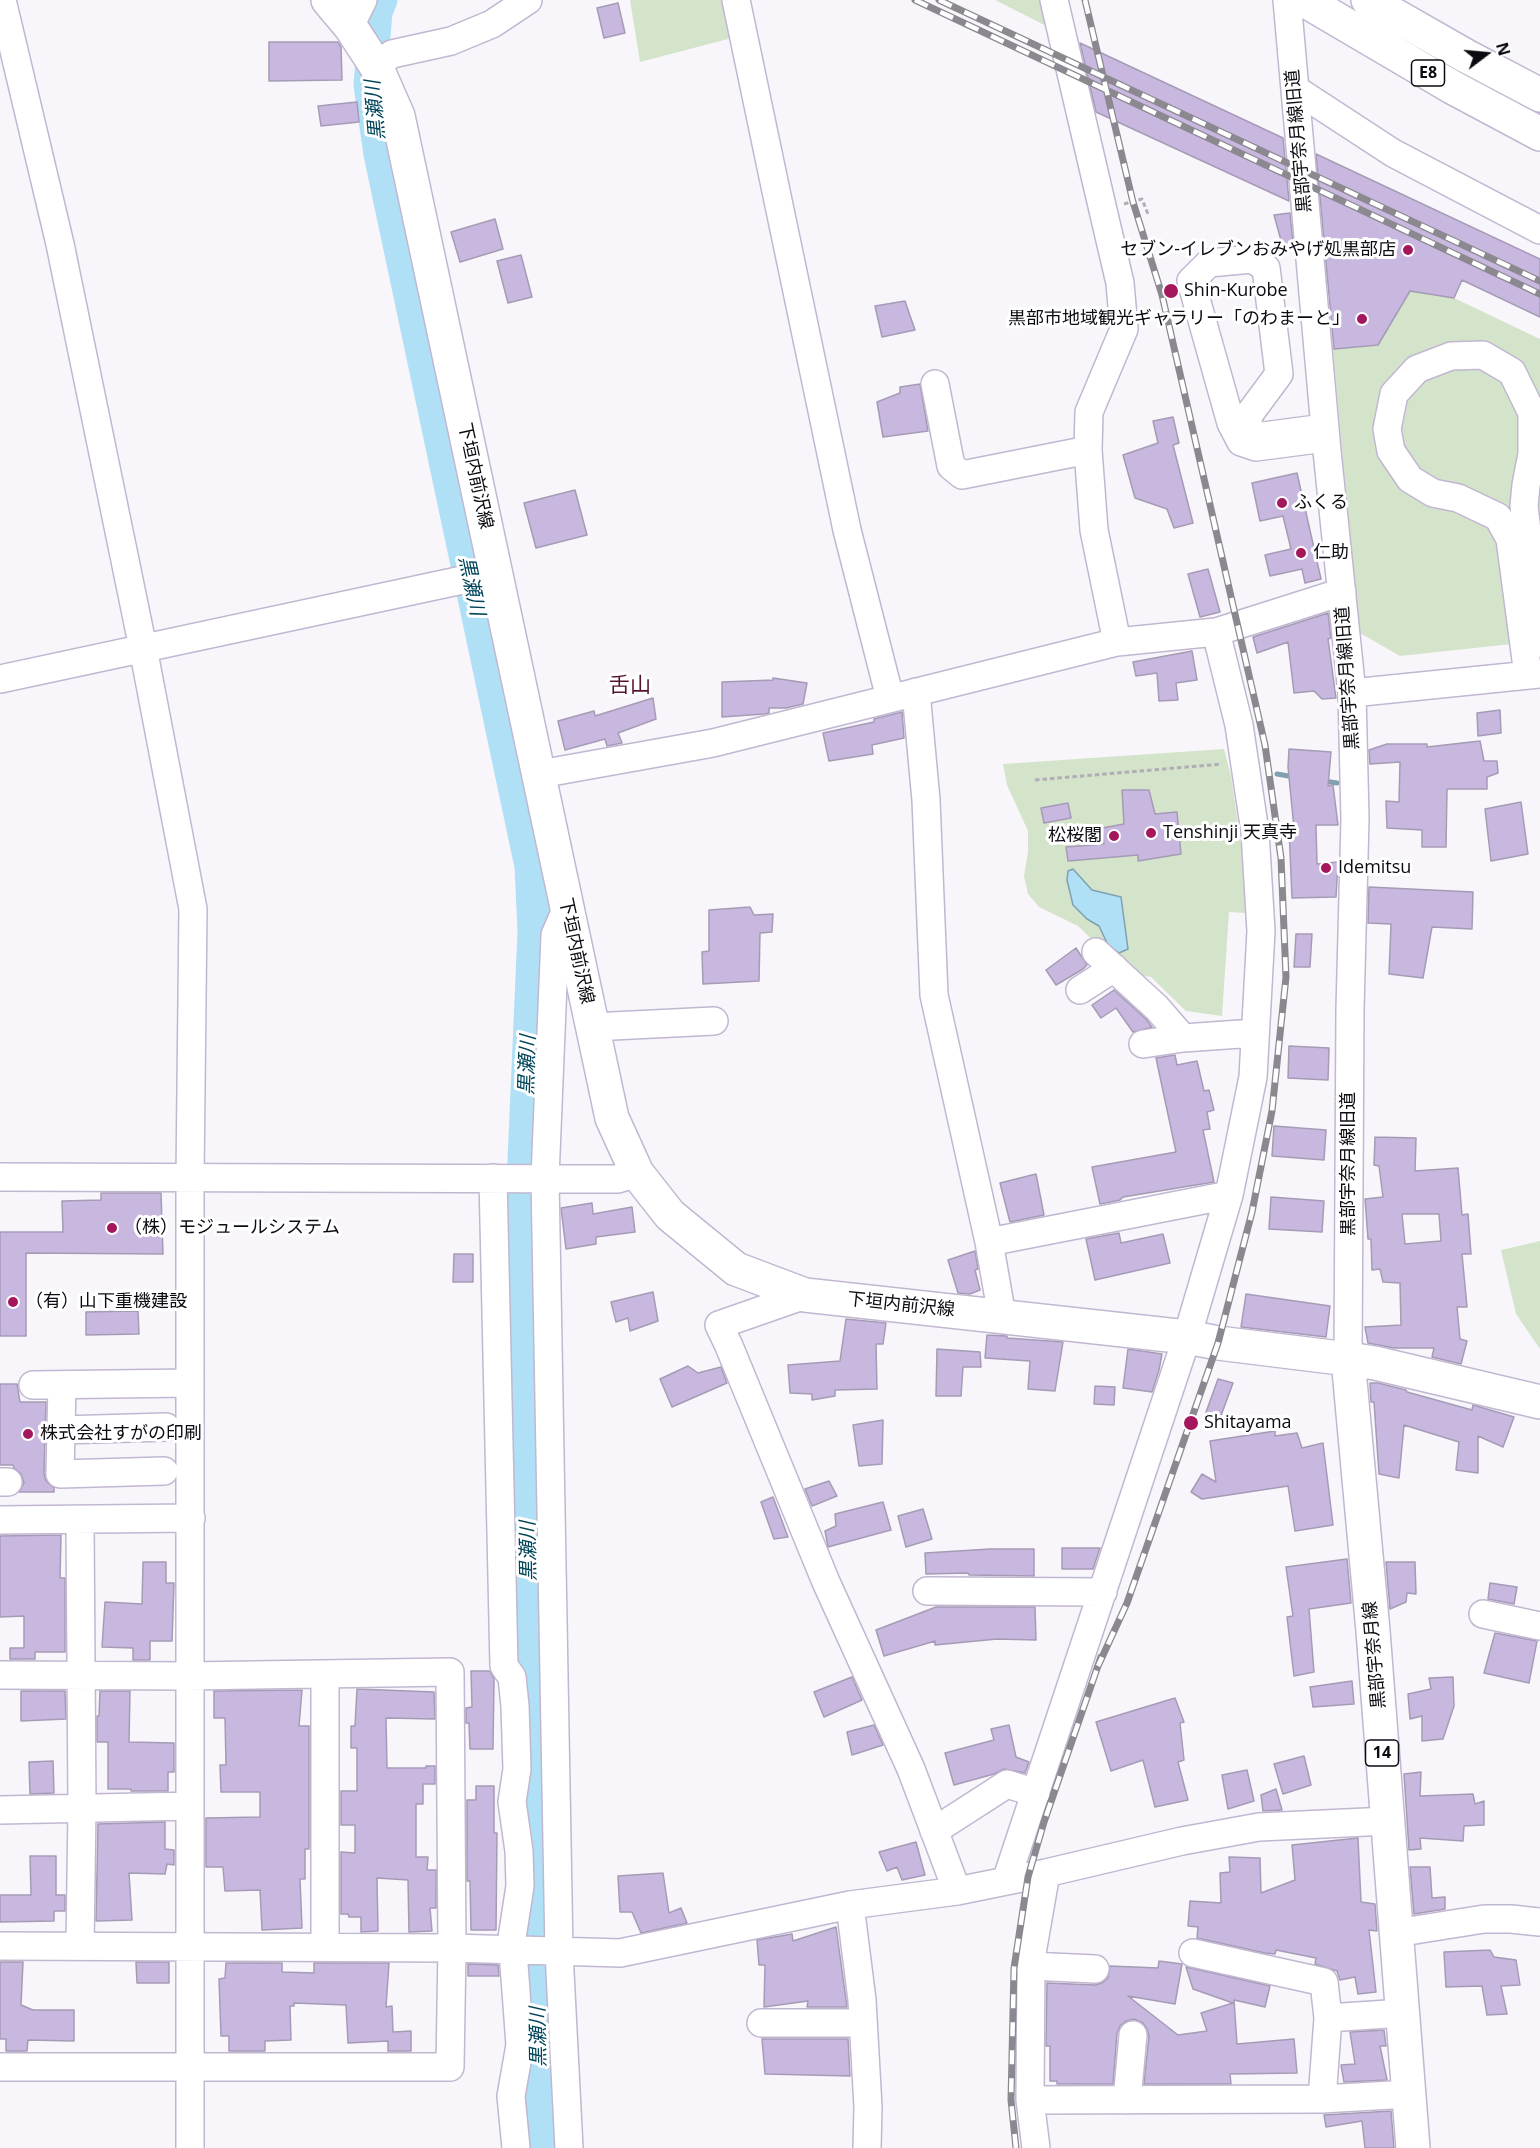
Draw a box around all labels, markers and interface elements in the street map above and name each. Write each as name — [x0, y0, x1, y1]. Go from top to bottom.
north arrow — [1456, 24, 1516, 84]
text: N — [1491, 40, 1516, 58]
road number: E8 — [1412, 60, 1444, 86]
street label: 黒部宇奈月線旧道 — [1282, 68, 1316, 214]
water label: 黒瀬川 — [361, 79, 391, 141]
place label: セブン-イレブンおみやげ処黒部店 — [1120, 239, 1396, 261]
marker: セブン-イレブンおみやげ処黒部店 — [1401, 243, 1415, 257]
place label: Shin-Kurobe — [1184, 280, 1288, 302]
marker: Shin-Kurobe — [1162, 282, 1180, 300]
place label: 黒部市地域観光ギャラリー「のわまーと」 — [1008, 308, 1350, 330]
marker: 黒部市地域観光ギャラリー「のわまーと」 — [1355, 312, 1369, 326]
street label: 下垣内前沢線 — [453, 421, 497, 531]
place label: ふくる — [1294, 492, 1348, 514]
marker: ふくる — [1275, 496, 1289, 510]
place label: 仁助 — [1313, 542, 1349, 564]
marker: 仁助 — [1294, 546, 1308, 560]
water label: 黒瀬川 — [453, 554, 489, 618]
street label: 黒部宇奈月線旧道 — [1332, 605, 1364, 751]
district label: 舌山 — [609, 673, 651, 699]
place label: Tenshinji 天真寺 — [1163, 822, 1297, 844]
place label: 松桜閣 — [1048, 825, 1102, 847]
marker: Tenshinji 天真寺 — [1144, 826, 1158, 840]
marker: 松桜閣 — [1107, 829, 1121, 843]
place label: Idemitsu — [1338, 857, 1411, 879]
marker: Idemitsu — [1319, 861, 1333, 875]
street label: 下垣内前沢線 — [554, 896, 598, 1006]
water label: 黒瀬川 — [515, 1035, 541, 1095]
street label: 黒部宇奈月線旧道 — [1338, 1092, 1360, 1236]
place label: （株）モジュールシステム — [124, 1217, 340, 1239]
marker: （株）モジュールシステム — [105, 1221, 119, 1235]
street label: 下垣内前沢線 — [846, 1289, 956, 1321]
place label: （有）山下重機建設 — [25, 1291, 187, 1313]
marker: （有）山下重機建設 — [6, 1295, 20, 1309]
place label: Shitayama — [1204, 1412, 1292, 1434]
marker: Shitayama — [1182, 1414, 1200, 1432]
place label: 株式会社すがの印刷 — [40, 1423, 202, 1445]
marker: 株式会社すがの印刷 — [21, 1427, 35, 1441]
water label: 黒瀬川 — [516, 1521, 542, 1581]
street label: 黒部宇奈月線 — [1360, 1600, 1390, 1710]
road number: 14 — [1366, 1740, 1398, 1766]
water label: 黒瀬川 — [526, 2007, 552, 2067]

